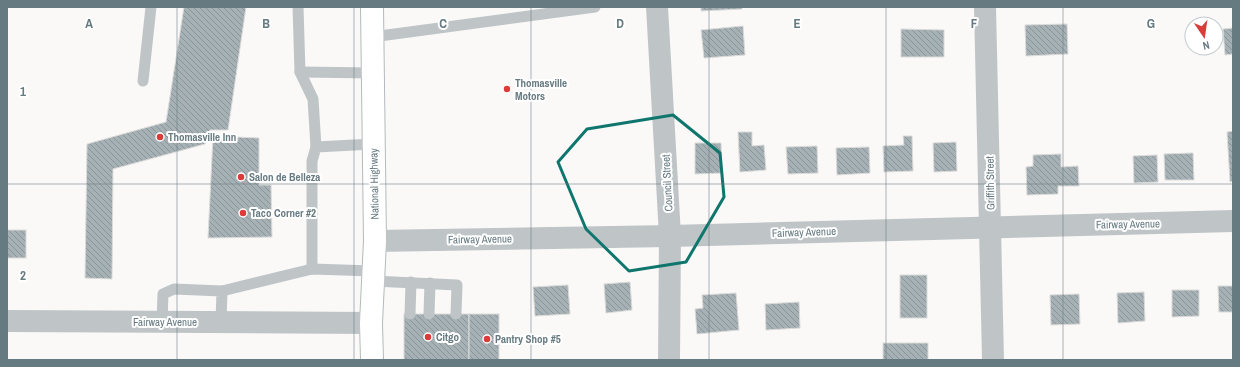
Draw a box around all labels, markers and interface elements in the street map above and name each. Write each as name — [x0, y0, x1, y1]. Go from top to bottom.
text: A — [85, 15, 93, 32]
text: B — [262, 15, 270, 32]
text: C — [439, 15, 447, 32]
text: D — [616, 15, 624, 32]
text: E — [793, 15, 801, 32]
text: F — [971, 15, 978, 32]
text: G — [1147, 15, 1155, 32]
north arrow — [1184, 16, 1224, 56]
text: N — [1202, 38, 1211, 53]
place label: Thomasville Motors — [515, 76, 567, 103]
text: 1 — [20, 83, 26, 100]
marker: Thomasville Motors — [502, 84, 512, 94]
place label: Thomasville Inn — [168, 130, 236, 144]
marker: Thomasville Inn — [155, 132, 165, 142]
street label: National Highway — [366, 148, 382, 220]
street label: Council Street — [658, 154, 675, 212]
street label: Griffith Street — [983, 155, 997, 210]
place label: Salon de Belleza — [249, 170, 320, 184]
marker: Salon de Belleza — [236, 172, 246, 182]
place label: Taco Corner #2 — [251, 206, 316, 220]
marker: Taco Corner #2 — [238, 208, 248, 218]
street label: Fairway Avenue — [1096, 216, 1160, 232]
street label: Fairway Avenue — [772, 224, 836, 240]
street label: Fairway Avenue — [448, 231, 512, 247]
text: 2 — [20, 267, 26, 284]
street label: Fairway Avenue — [133, 315, 197, 329]
place label: Citgo — [436, 330, 460, 344]
marker: Citgo — [423, 332, 433, 342]
place label: Pantry Shop #5 — [495, 332, 561, 346]
marker: Pantry Shop #5 — [482, 334, 492, 344]

